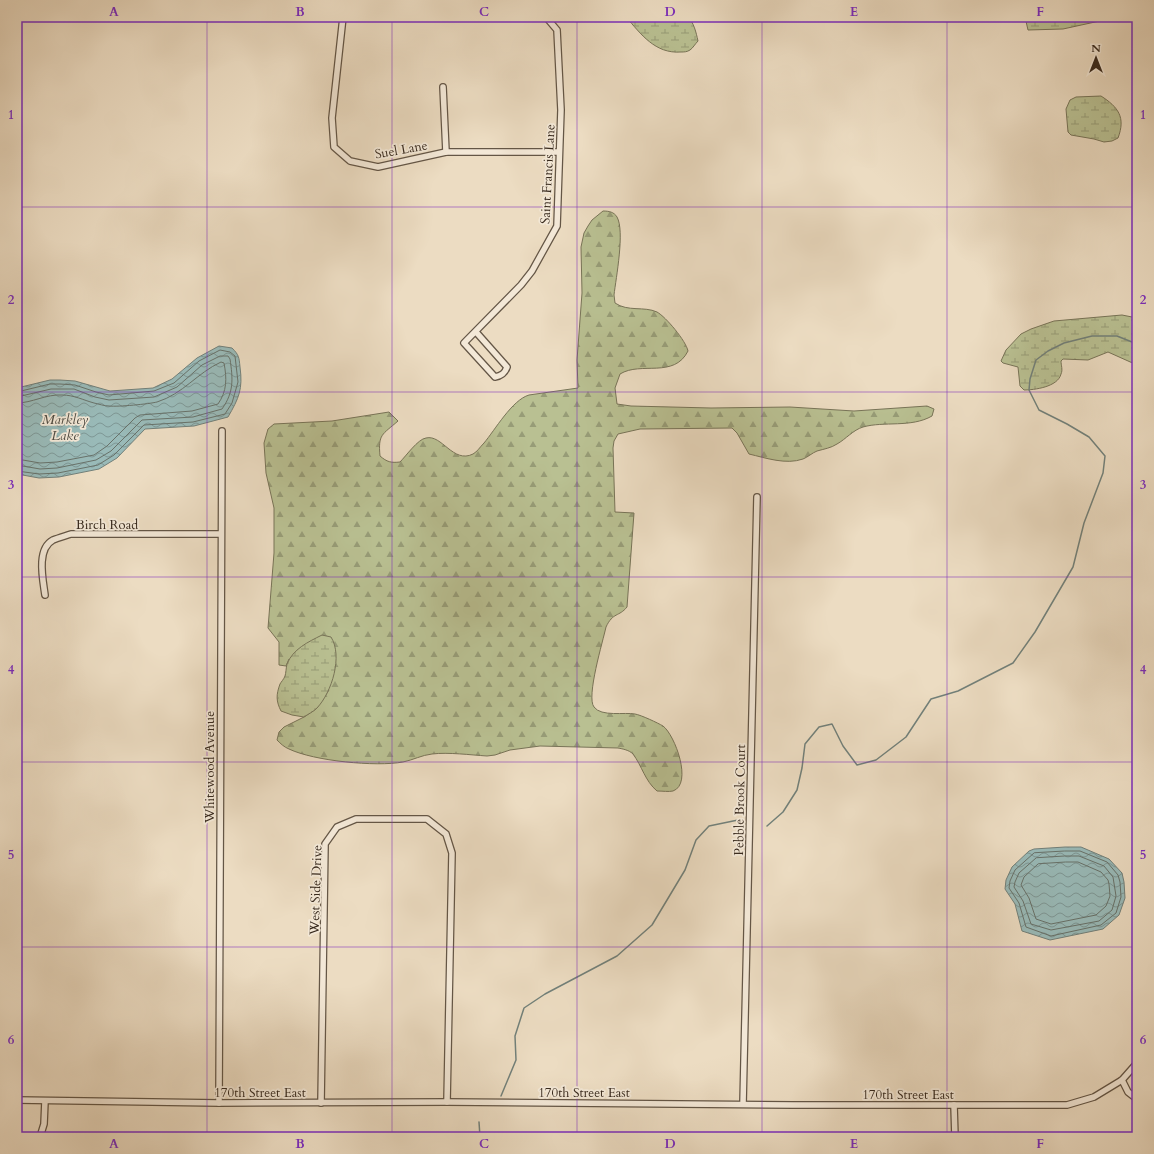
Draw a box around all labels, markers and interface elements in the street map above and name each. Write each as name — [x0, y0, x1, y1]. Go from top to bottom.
text: A — [109, 3, 119, 21]
text: B — [295, 3, 305, 21]
text: C — [479, 3, 489, 21]
text: D — [664, 3, 676, 21]
text: E — [850, 3, 858, 21]
text: F — [1036, 3, 1044, 21]
north arrow — [1076, 38, 1116, 78]
text: N — [1091, 41, 1101, 56]
text: 1 — [8, 106, 14, 124]
text: 1 — [1140, 106, 1146, 124]
street label: Saint Francis Lane — [536, 123, 560, 225]
street label: Suel Lane — [373, 136, 429, 163]
text: 2 — [8, 291, 15, 309]
text: 2 — [1140, 291, 1147, 309]
water label: Markley Lake — [42, 410, 89, 445]
text: 3 — [8, 476, 15, 494]
text: 3 — [1140, 476, 1147, 494]
street label: Birch Road — [76, 516, 138, 534]
text: 4 — [8, 661, 15, 679]
text: 4 — [1140, 661, 1147, 679]
street label: Whitewood Avenue — [201, 711, 219, 824]
street label: Pebble Brook Court — [730, 744, 750, 856]
street label: West Side Drive — [305, 845, 327, 936]
text: 5 — [8, 846, 14, 864]
text: 5 — [1140, 846, 1146, 864]
text: 6 — [8, 1031, 15, 1049]
text: 6 — [1140, 1031, 1147, 1049]
street label: 170th Street East — [214, 1084, 306, 1102]
street label: 170th Street East — [538, 1084, 630, 1102]
street label: 170th Street East — [862, 1086, 954, 1104]
text: A — [109, 1135, 119, 1153]
text: B — [295, 1135, 305, 1153]
text: C — [479, 1135, 489, 1153]
text: D — [664, 1135, 676, 1153]
text: E — [850, 1135, 858, 1153]
text: F — [1036, 1135, 1044, 1153]

